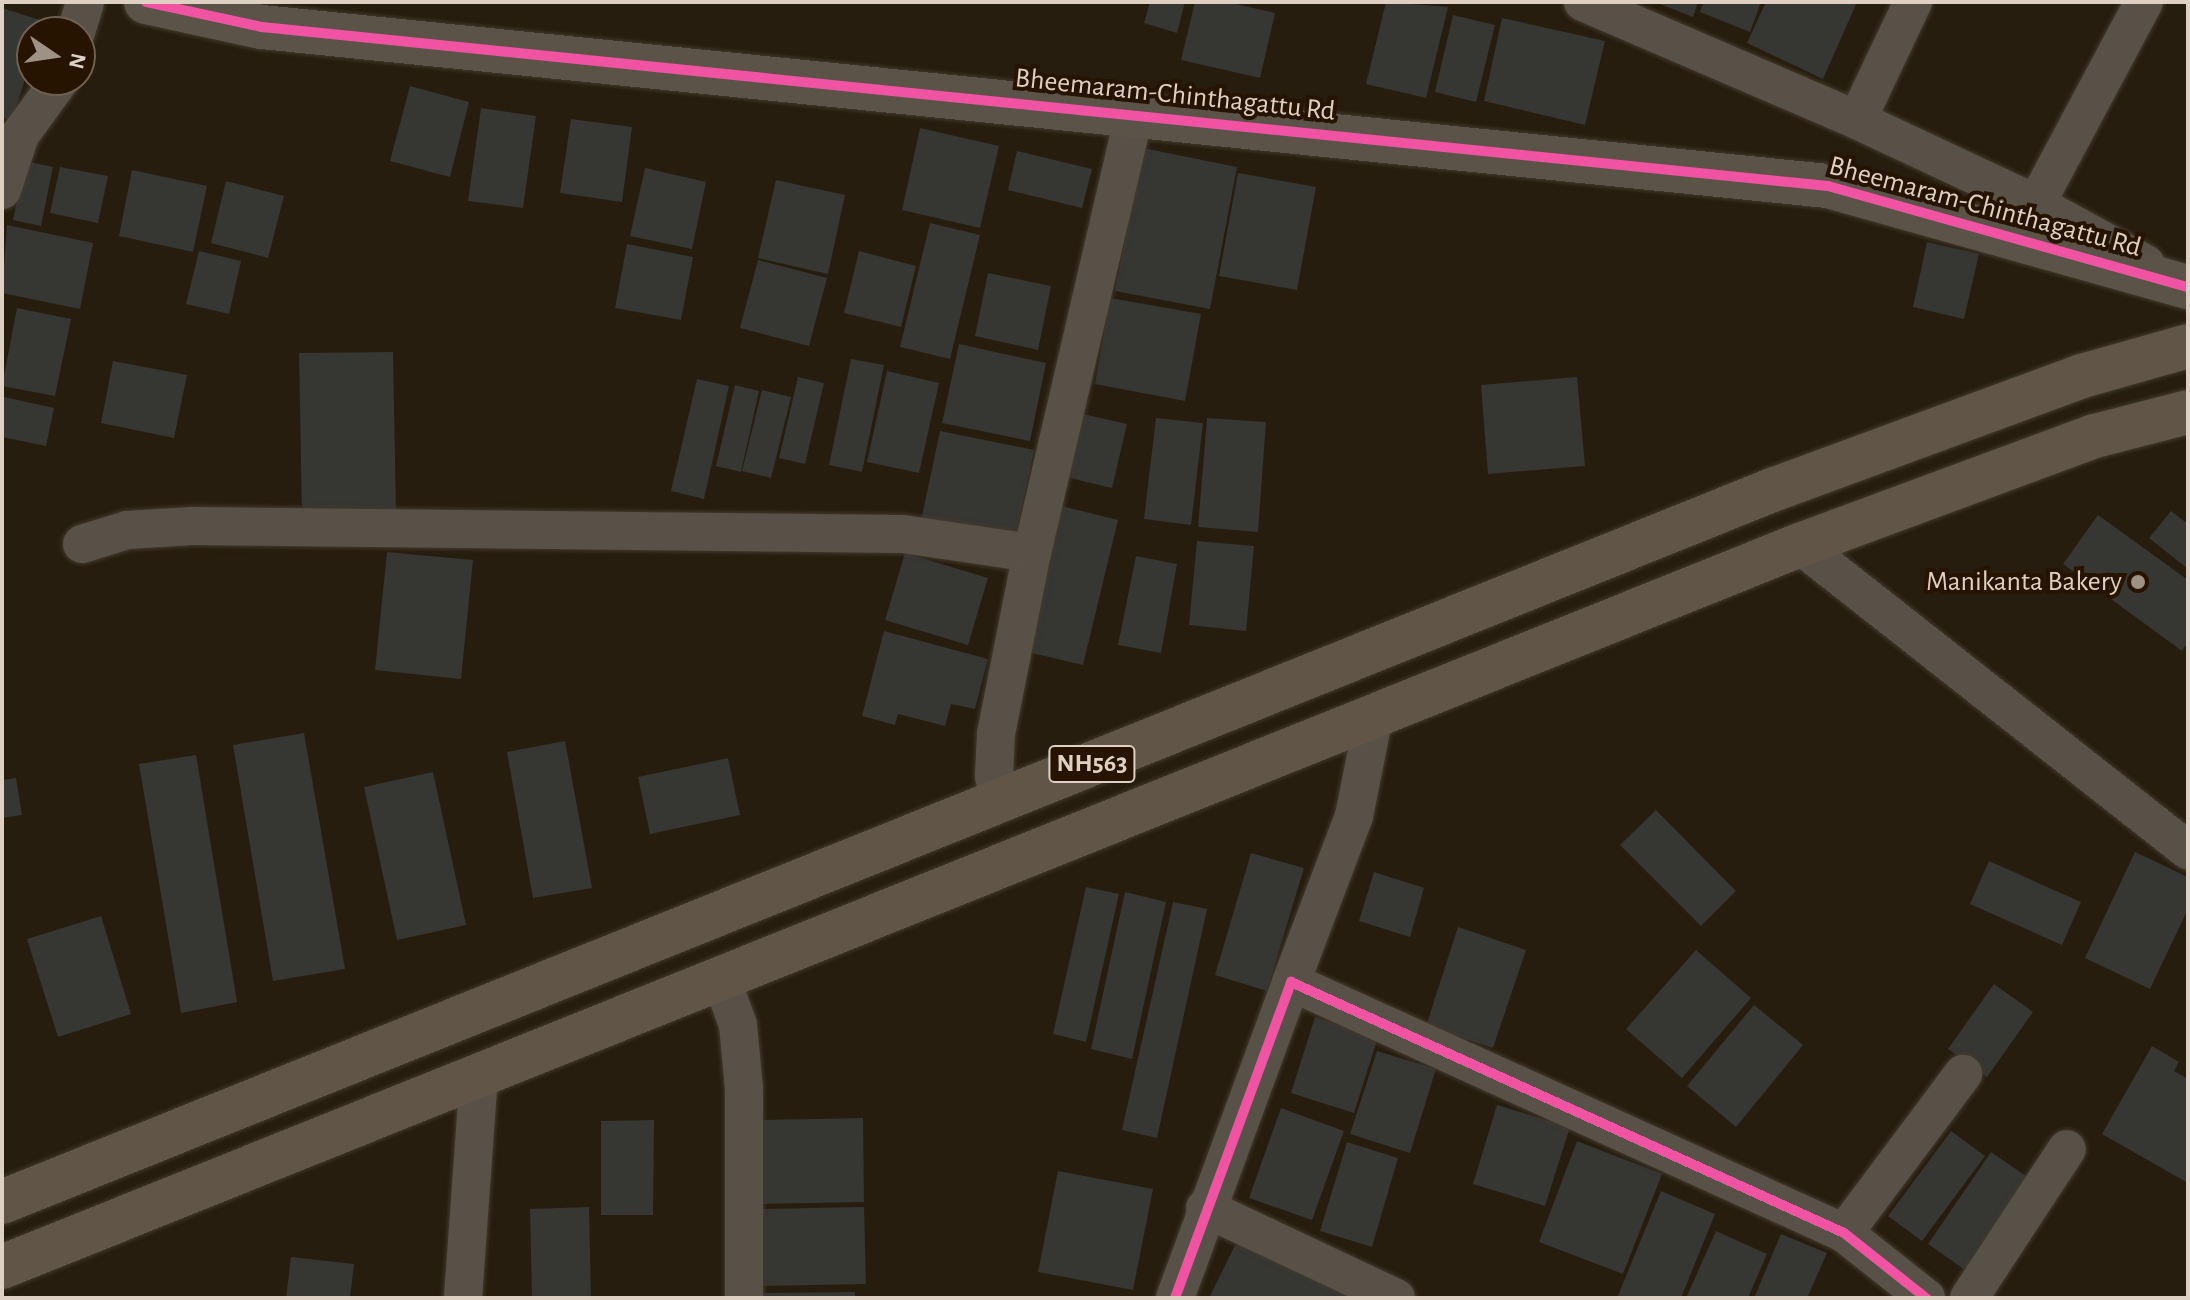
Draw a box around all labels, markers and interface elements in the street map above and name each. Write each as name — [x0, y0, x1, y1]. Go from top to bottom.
north arrow — [16, 16, 96, 96]
text: N — [65, 51, 90, 71]
street label: Bheemaram-Chinthagattu Rd — [1013, 61, 1337, 129]
street label: Bheemaram-Chinthagattu Rd — [1825, 149, 2145, 265]
place label: Manikanta Bakery — [1926, 565, 2122, 599]
marker: Manikanta Bakery — [2129, 573, 2147, 591]
road number: NH563 — [1048, 742, 1136, 786]

